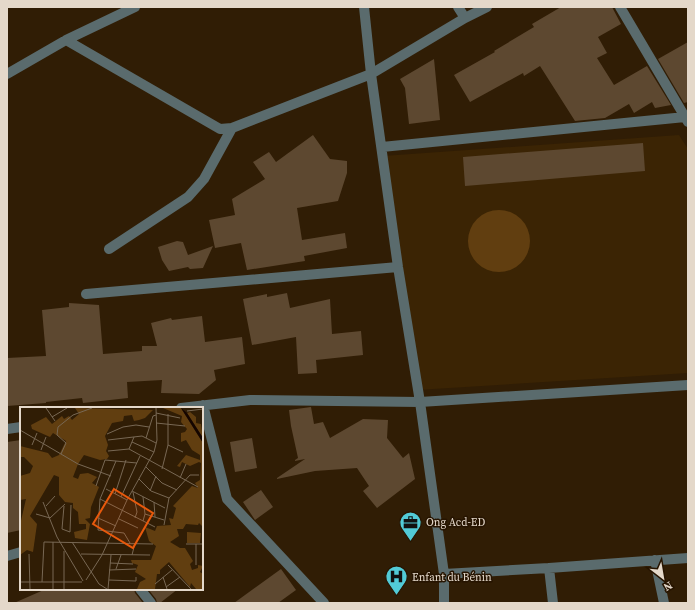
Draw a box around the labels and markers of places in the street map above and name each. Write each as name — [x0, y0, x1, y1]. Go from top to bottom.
office icon: Ong Acd-ED — [397, 509, 423, 542]
place label: Ong Acd-ED — [426, 515, 485, 530]
hospital icon: Enfant du Bénin — [383, 564, 409, 597]
place label: Enfant du Bénin — [412, 570, 492, 585]

